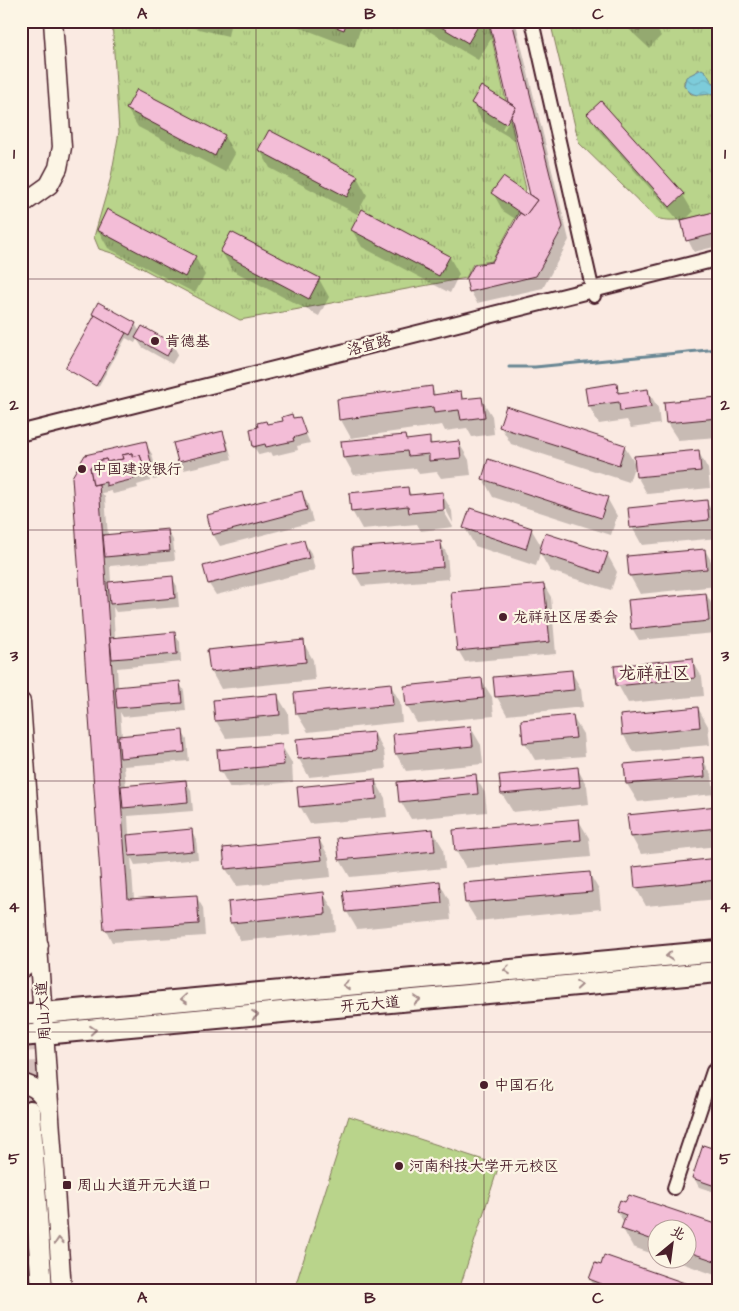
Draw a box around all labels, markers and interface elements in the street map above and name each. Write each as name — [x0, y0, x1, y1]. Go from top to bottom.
text: A — [137, 3, 148, 25]
text: B — [364, 3, 376, 25]
text: C — [592, 3, 604, 25]
text: 1 — [13, 143, 16, 165]
text: 1 — [724, 143, 727, 165]
street label: 洛宜路 — [345, 330, 394, 361]
place label: 肯德基 — [165, 331, 210, 352]
marker: 肯德基 — [149, 335, 161, 347]
text: 2 — [8, 394, 19, 416]
text: 2 — [719, 394, 730, 416]
place label: 中国建设银行 — [92, 459, 182, 480]
marker: 中国建设银行 — [76, 463, 88, 475]
place label: 龙祥社区居委会 — [513, 607, 618, 628]
marker: 龙祥社区居委会 — [497, 611, 509, 623]
text: 3 — [9, 645, 19, 667]
text: 3 — [720, 645, 730, 667]
district label: 龙祥社区 — [618, 661, 690, 686]
text: 4 — [9, 896, 20, 918]
text: 4 — [720, 896, 731, 918]
one-way arrow — [665, 950, 673, 961]
one-way arrow — [503, 964, 511, 975]
one-way arrow — [341, 979, 349, 990]
street label: 周山大道 — [31, 980, 56, 1042]
one-way arrow — [575, 980, 583, 991]
street label: 开元大道 — [339, 991, 401, 1018]
one-way arrow — [179, 993, 187, 1004]
one-way arrow — [413, 995, 421, 1006]
one-way arrow — [251, 1010, 259, 1021]
one-way arrow — [89, 1025, 97, 1036]
place label: 中国石化 — [494, 1075, 554, 1096]
marker: 中国石化 — [478, 1079, 490, 1091]
text: 5 — [8, 1148, 20, 1170]
text: 5 — [719, 1148, 731, 1170]
place label: 河南科技大学开元校区 — [409, 1156, 559, 1177]
marker: 河南科技大学开元校区 — [393, 1160, 405, 1172]
place label: 周山大道开元大道口 — [77, 1175, 212, 1196]
marker: 周山大道开元大道口 — [61, 1179, 73, 1191]
north arrow — [646, 1218, 696, 1268]
text: 北 — [667, 1221, 689, 1246]
one-way arrow — [54, 1237, 65, 1245]
text: A — [137, 1287, 148, 1309]
text: B — [364, 1287, 376, 1309]
text: C — [592, 1287, 604, 1309]

